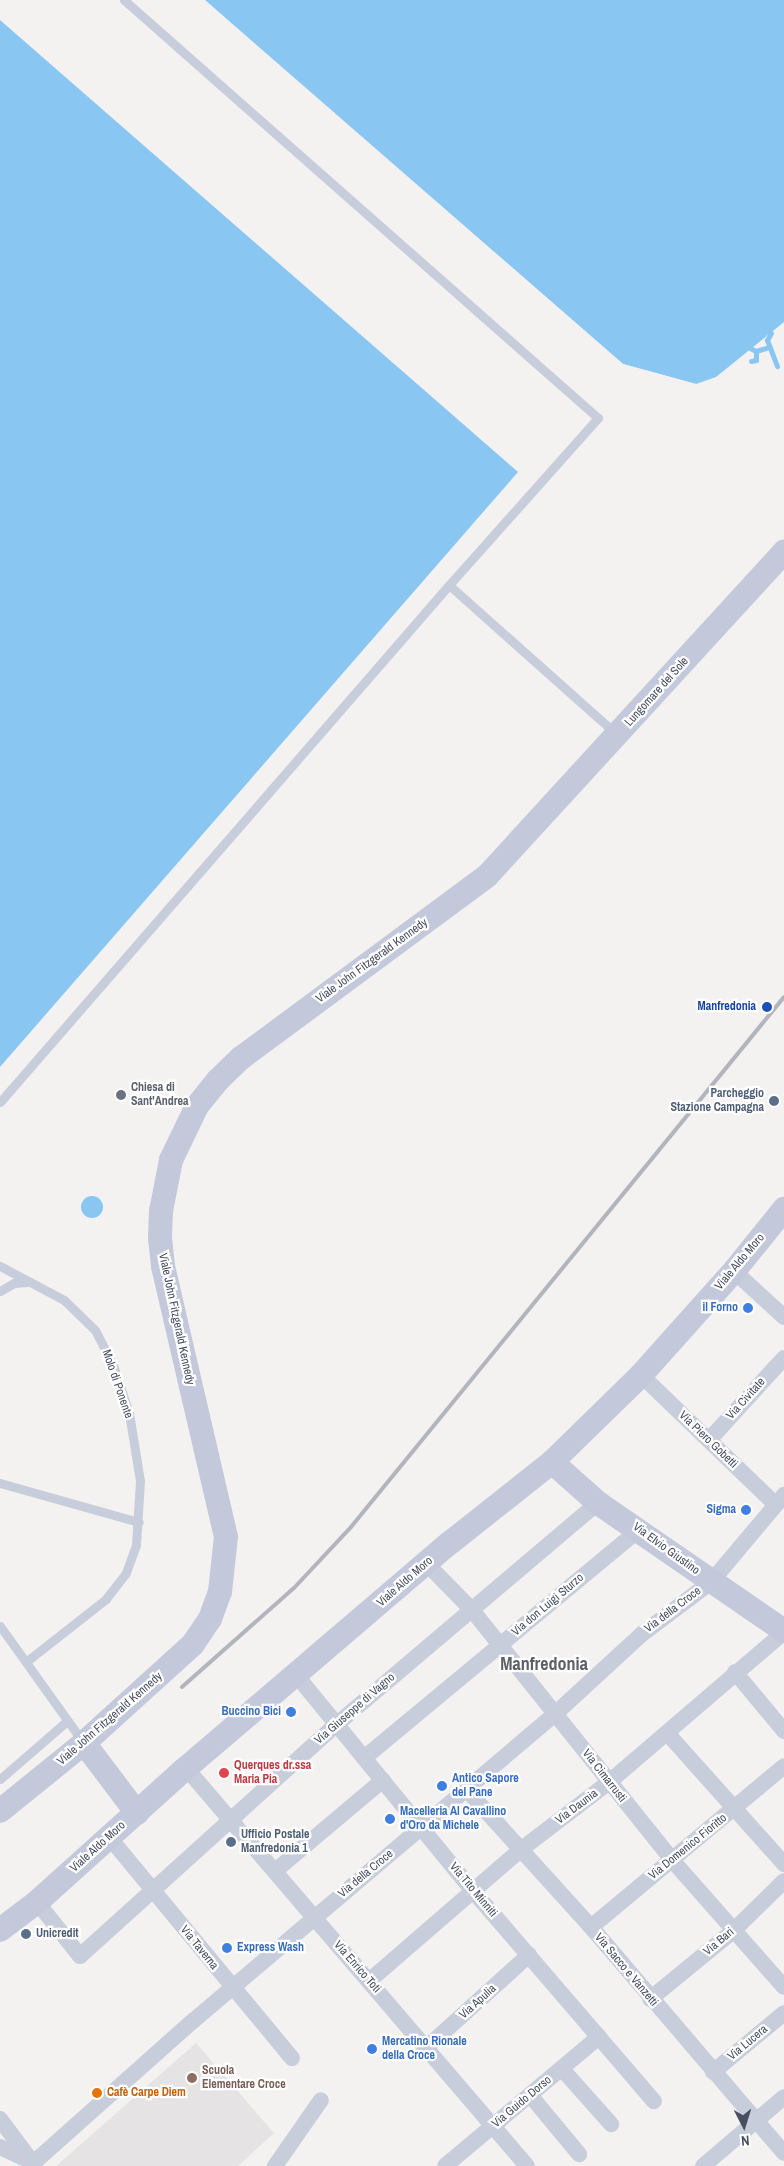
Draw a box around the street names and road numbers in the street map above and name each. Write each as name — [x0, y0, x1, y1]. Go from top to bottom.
street label: Lungomare del Sole — [622, 654, 692, 730]
street label: Viale John Fitzgerald Kennedy — [313, 916, 431, 1006]
street label: Viale Aldo Moro — [712, 1231, 768, 1293]
street label: Viale John Fitzgerald Kennedy — [155, 1252, 197, 1386]
street label: Molo di Ponente — [99, 1348, 135, 1420]
street label: Via Civitate — [724, 1375, 768, 1423]
street label: Via Piero Gobetti — [676, 1408, 740, 1472]
street label: Via Elvio Giustino — [630, 1520, 702, 1578]
street label: Viale Aldo Moro — [374, 1554, 436, 1610]
street label: Via don Luigi Sturzo — [509, 1571, 587, 1639]
street label: Via della Croce — [642, 1584, 704, 1636]
street label: Viale John Fitzgerald Kennedy — [55, 1669, 165, 1769]
street label: Via Giuseppe di Vagno — [312, 1670, 398, 1748]
street label: Via Cimarrusti — [579, 1747, 629, 1805]
street label: Via Daunia — [553, 1786, 601, 1828]
street label: Via Domenico Fioritto — [646, 1811, 730, 1883]
street label: Viale Aldo Moro — [67, 1818, 129, 1876]
street label: Via della Croce — [336, 1847, 396, 1901]
street label: Via Tito Minniti — [446, 1860, 500, 1920]
street label: Via Taverna — [177, 1923, 221, 1973]
street label: Via Bari — [701, 1925, 737, 1959]
street label: Via Sacco e Vanzetti — [591, 1931, 661, 2009]
street label: Via Enrico Toti — [330, 1938, 384, 1996]
street label: Via Apulia — [456, 1982, 500, 2022]
street label: Via Lucera — [725, 2022, 771, 2064]
street label: Via Guido Dorso — [489, 2073, 555, 2131]

